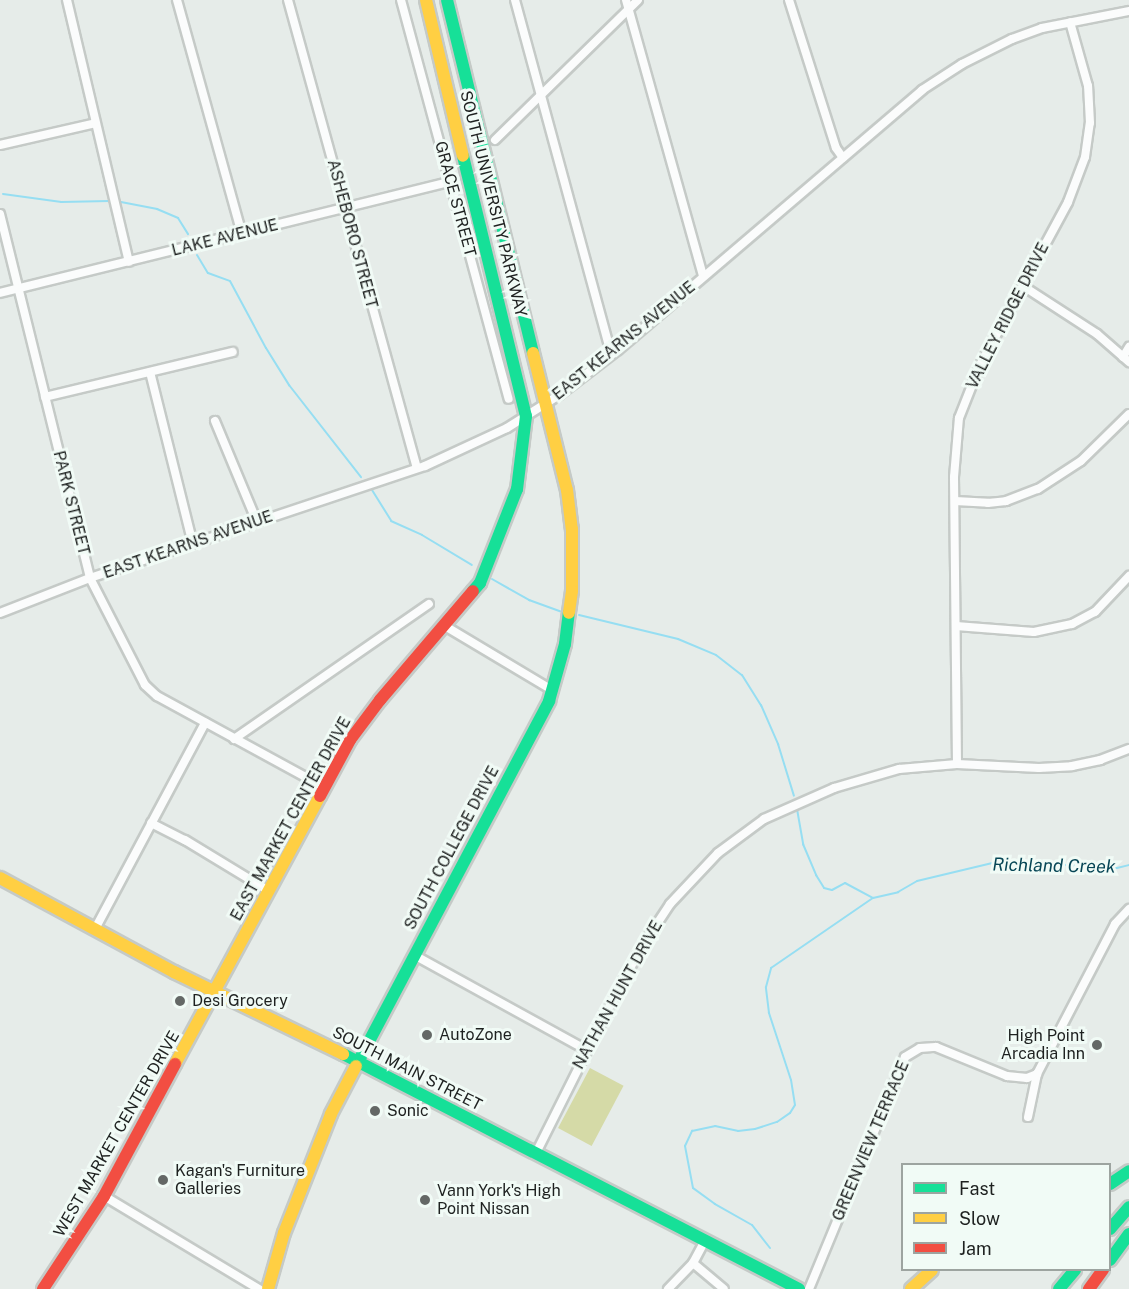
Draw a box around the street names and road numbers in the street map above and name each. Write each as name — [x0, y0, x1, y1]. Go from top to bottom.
street label: SOUTH UNIVERSITY PARKWAY — [456, 89, 530, 319]
street label: GRACE STREET — [430, 139, 480, 259]
street label: ASHEBORO STREET — [323, 157, 381, 311]
street label: LAKE AVENUE — [170, 215, 280, 261]
street label: VALLEY RIDGE DRIVE — [963, 240, 1053, 392]
street label: EAST KEARNS AVENUE — [549, 278, 699, 404]
street label: PARK STREET — [49, 449, 93, 557]
street label: EAST KEARNS AVENUE — [101, 507, 275, 583]
street label: EAST MARKET CENTER DRIVE — [227, 714, 355, 924]
street label: SOUTH COLLEGE DRIVE — [401, 763, 503, 933]
street label: NATHAN HUNT DRIVE — [569, 917, 667, 1073]
street label: SOUTH MAIN STREET — [329, 1023, 485, 1115]
street label: WEST MARKET CENTER DRIVE — [50, 1028, 184, 1240]
street label: GREENVIEW TERRACE — [829, 1058, 913, 1224]

